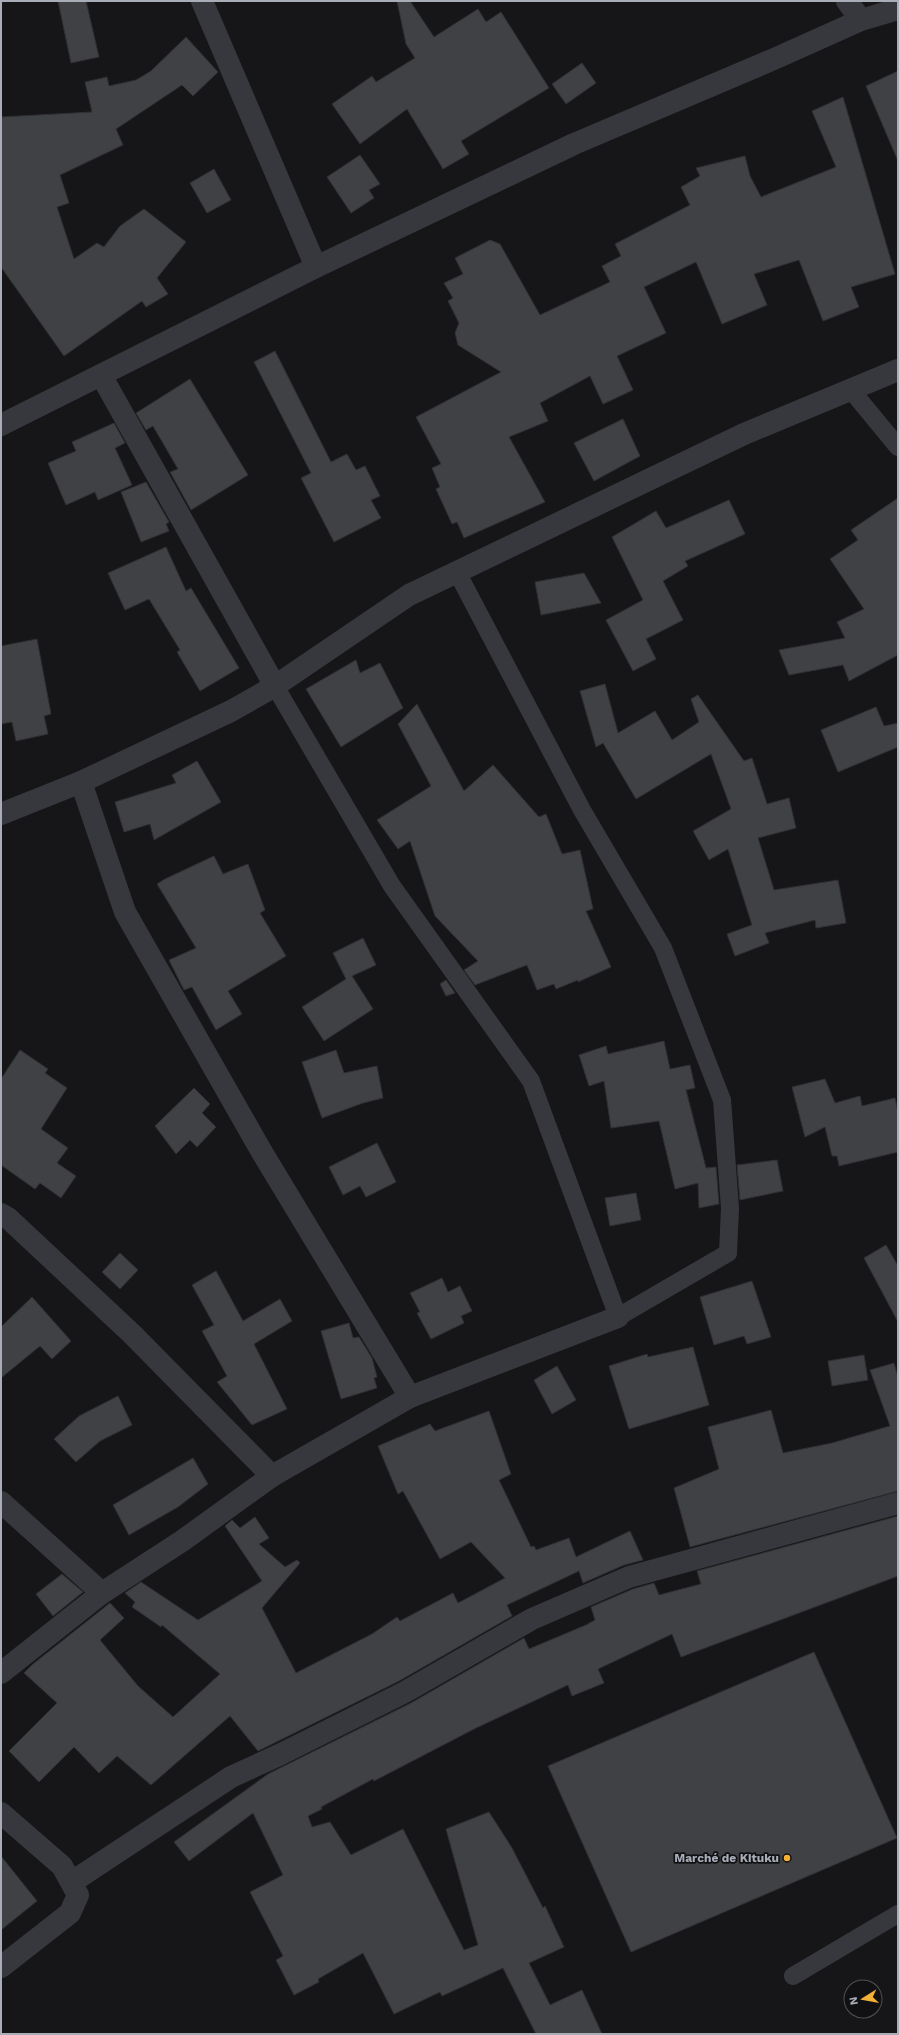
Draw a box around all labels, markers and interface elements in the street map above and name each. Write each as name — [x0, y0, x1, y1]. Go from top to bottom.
place label: Marché de Kituku — [674, 1851, 779, 1865]
marker: Marché de Kituku — [782, 1853, 792, 1863]
north arrow — [843, 1979, 883, 2019]
text: N — [847, 1996, 861, 2006]

